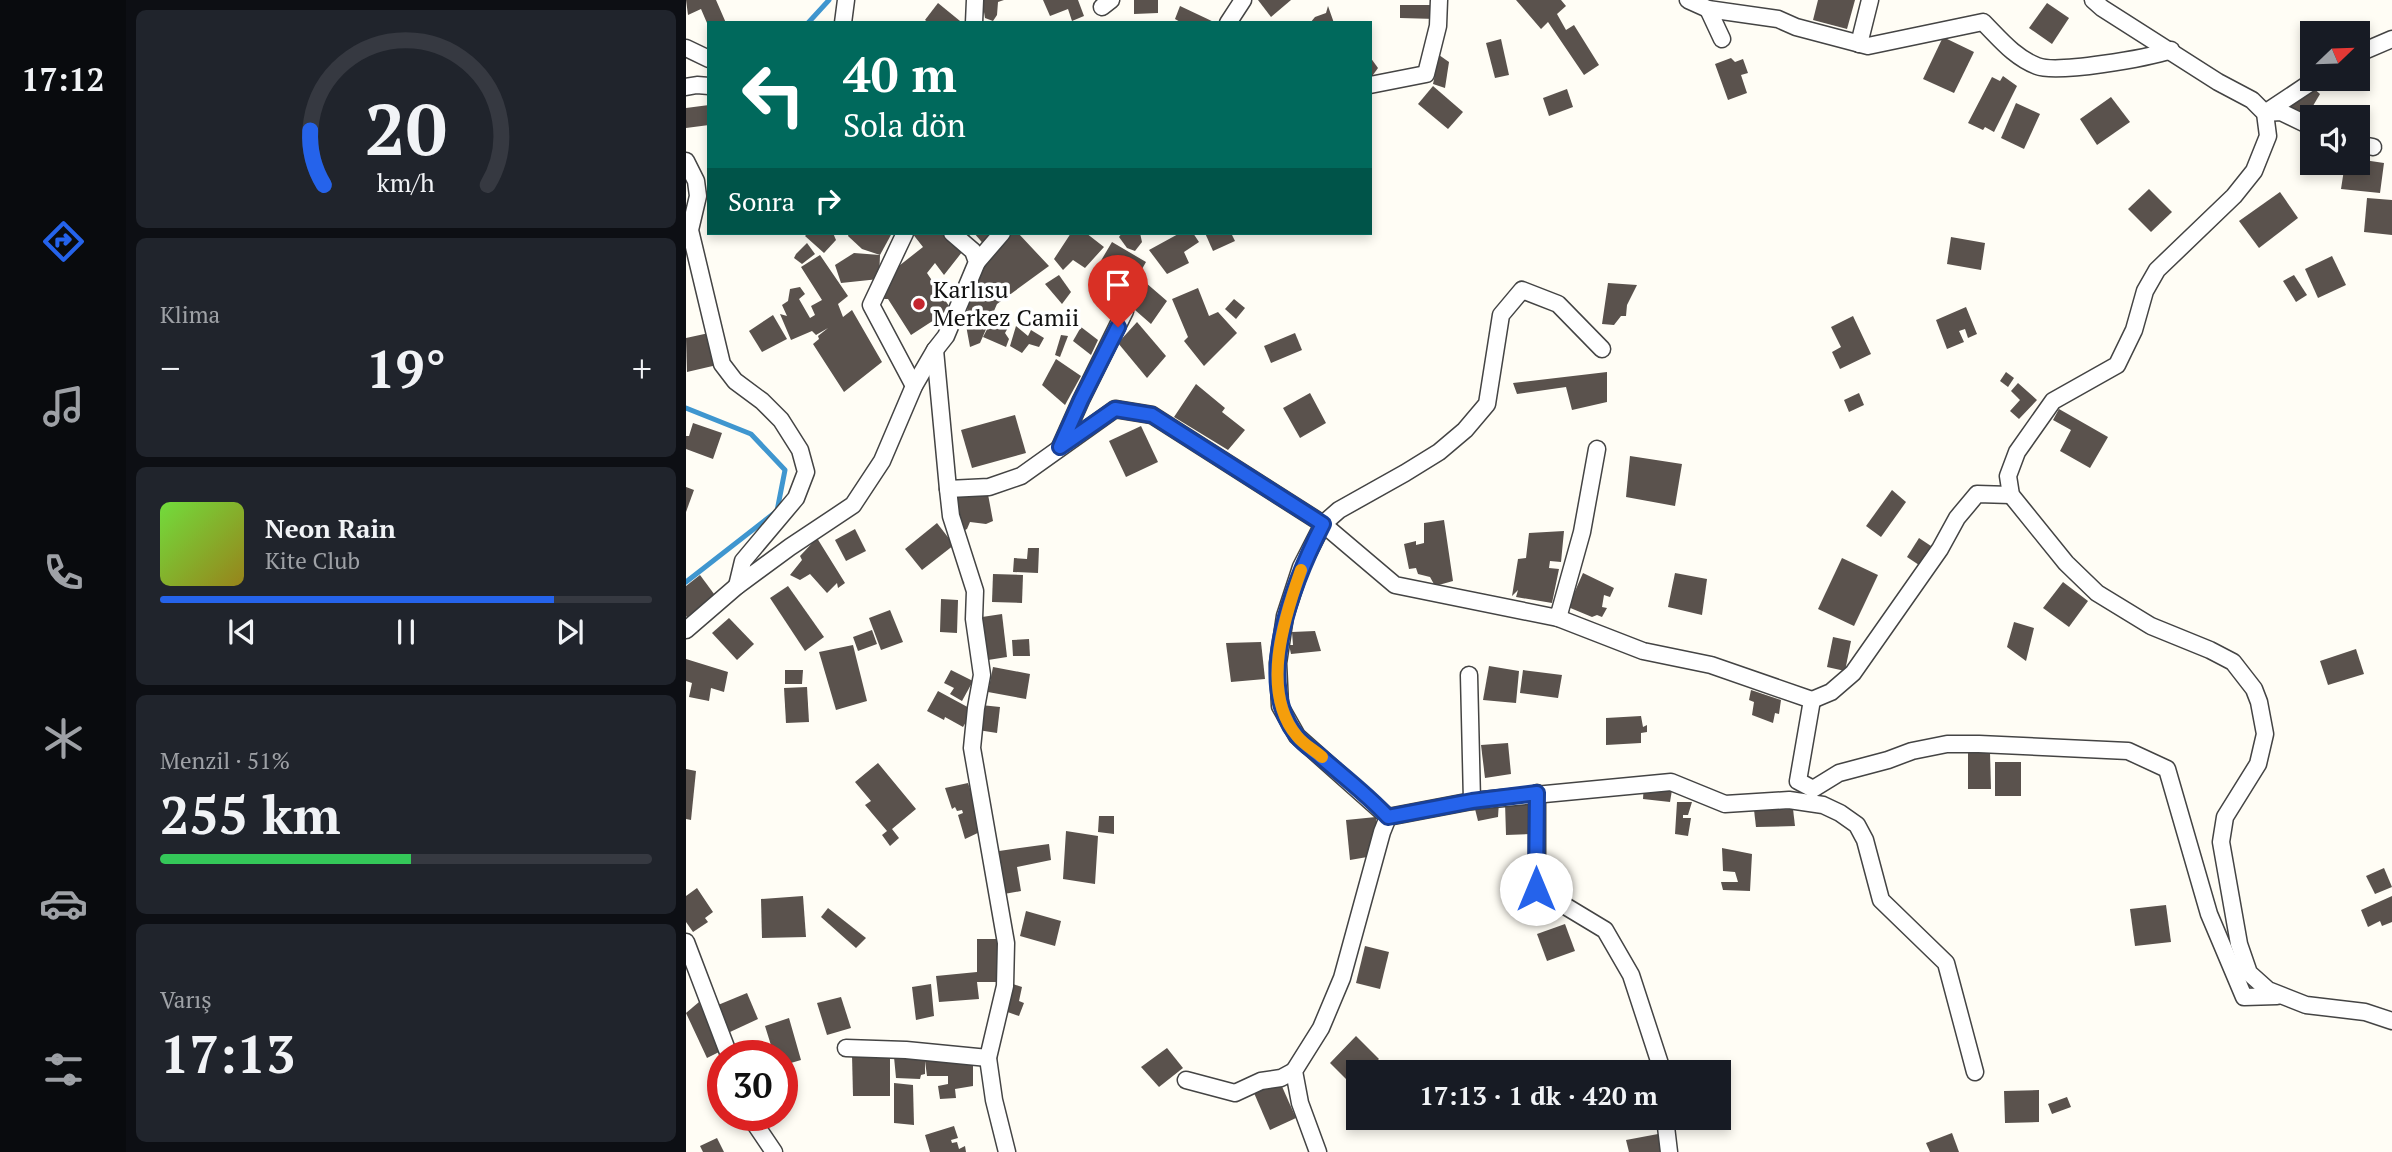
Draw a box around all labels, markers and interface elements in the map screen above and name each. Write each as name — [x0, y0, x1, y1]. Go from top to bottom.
north arrow — [2300, 21, 2370, 91]
map controls — [2300, 21, 2370, 175]
text: 40 m — [843, 41, 957, 106]
icon: left — [728, 49, 819, 140]
text: 17:12 — [21, 58, 105, 100]
text: 20 — [365, 80, 447, 177]
text: Sola dön — [843, 104, 966, 146]
button: sound — [2300, 105, 2370, 175]
text: km/h — [377, 166, 435, 199]
icon: right — [809, 182, 847, 220]
text: Sonra — [728, 184, 795, 218]
icon: directions — [39, 217, 88, 266]
pin — [1088, 255, 1148, 327]
icon: arrive — [1099, 266, 1137, 304]
place label: Karlısu Merkez Camii — [933, 273, 1079, 333]
marker: Karlısu Merkez Camii — [911, 296, 927, 312]
text: Klima — [160, 299, 220, 330]
text: 19° — [366, 334, 446, 403]
text: − — [160, 343, 180, 393]
text: + — [632, 343, 652, 393]
icon: music — [39, 382, 88, 431]
text: Neon Rain — [265, 511, 396, 545]
text: Kite Club — [265, 545, 360, 576]
icon: phone — [39, 548, 88, 597]
icon: previous — [223, 613, 261, 651]
icon: pause — [387, 613, 425, 651]
icon: next — [551, 613, 589, 651]
icon: climate — [39, 714, 88, 763]
text: Menzil · 51% — [160, 745, 290, 776]
text: 255 km — [160, 780, 341, 849]
position arrow — [1499, 852, 1573, 926]
icon: car — [39, 879, 88, 928]
text: Varış — [160, 984, 212, 1015]
text: 17:13 — [160, 1019, 295, 1088]
speed limit sign: 30 — [707, 1040, 798, 1131]
icon: filters — [39, 1045, 88, 1094]
text: 17:13 · 1 dk · 420 m — [1419, 1078, 1658, 1112]

